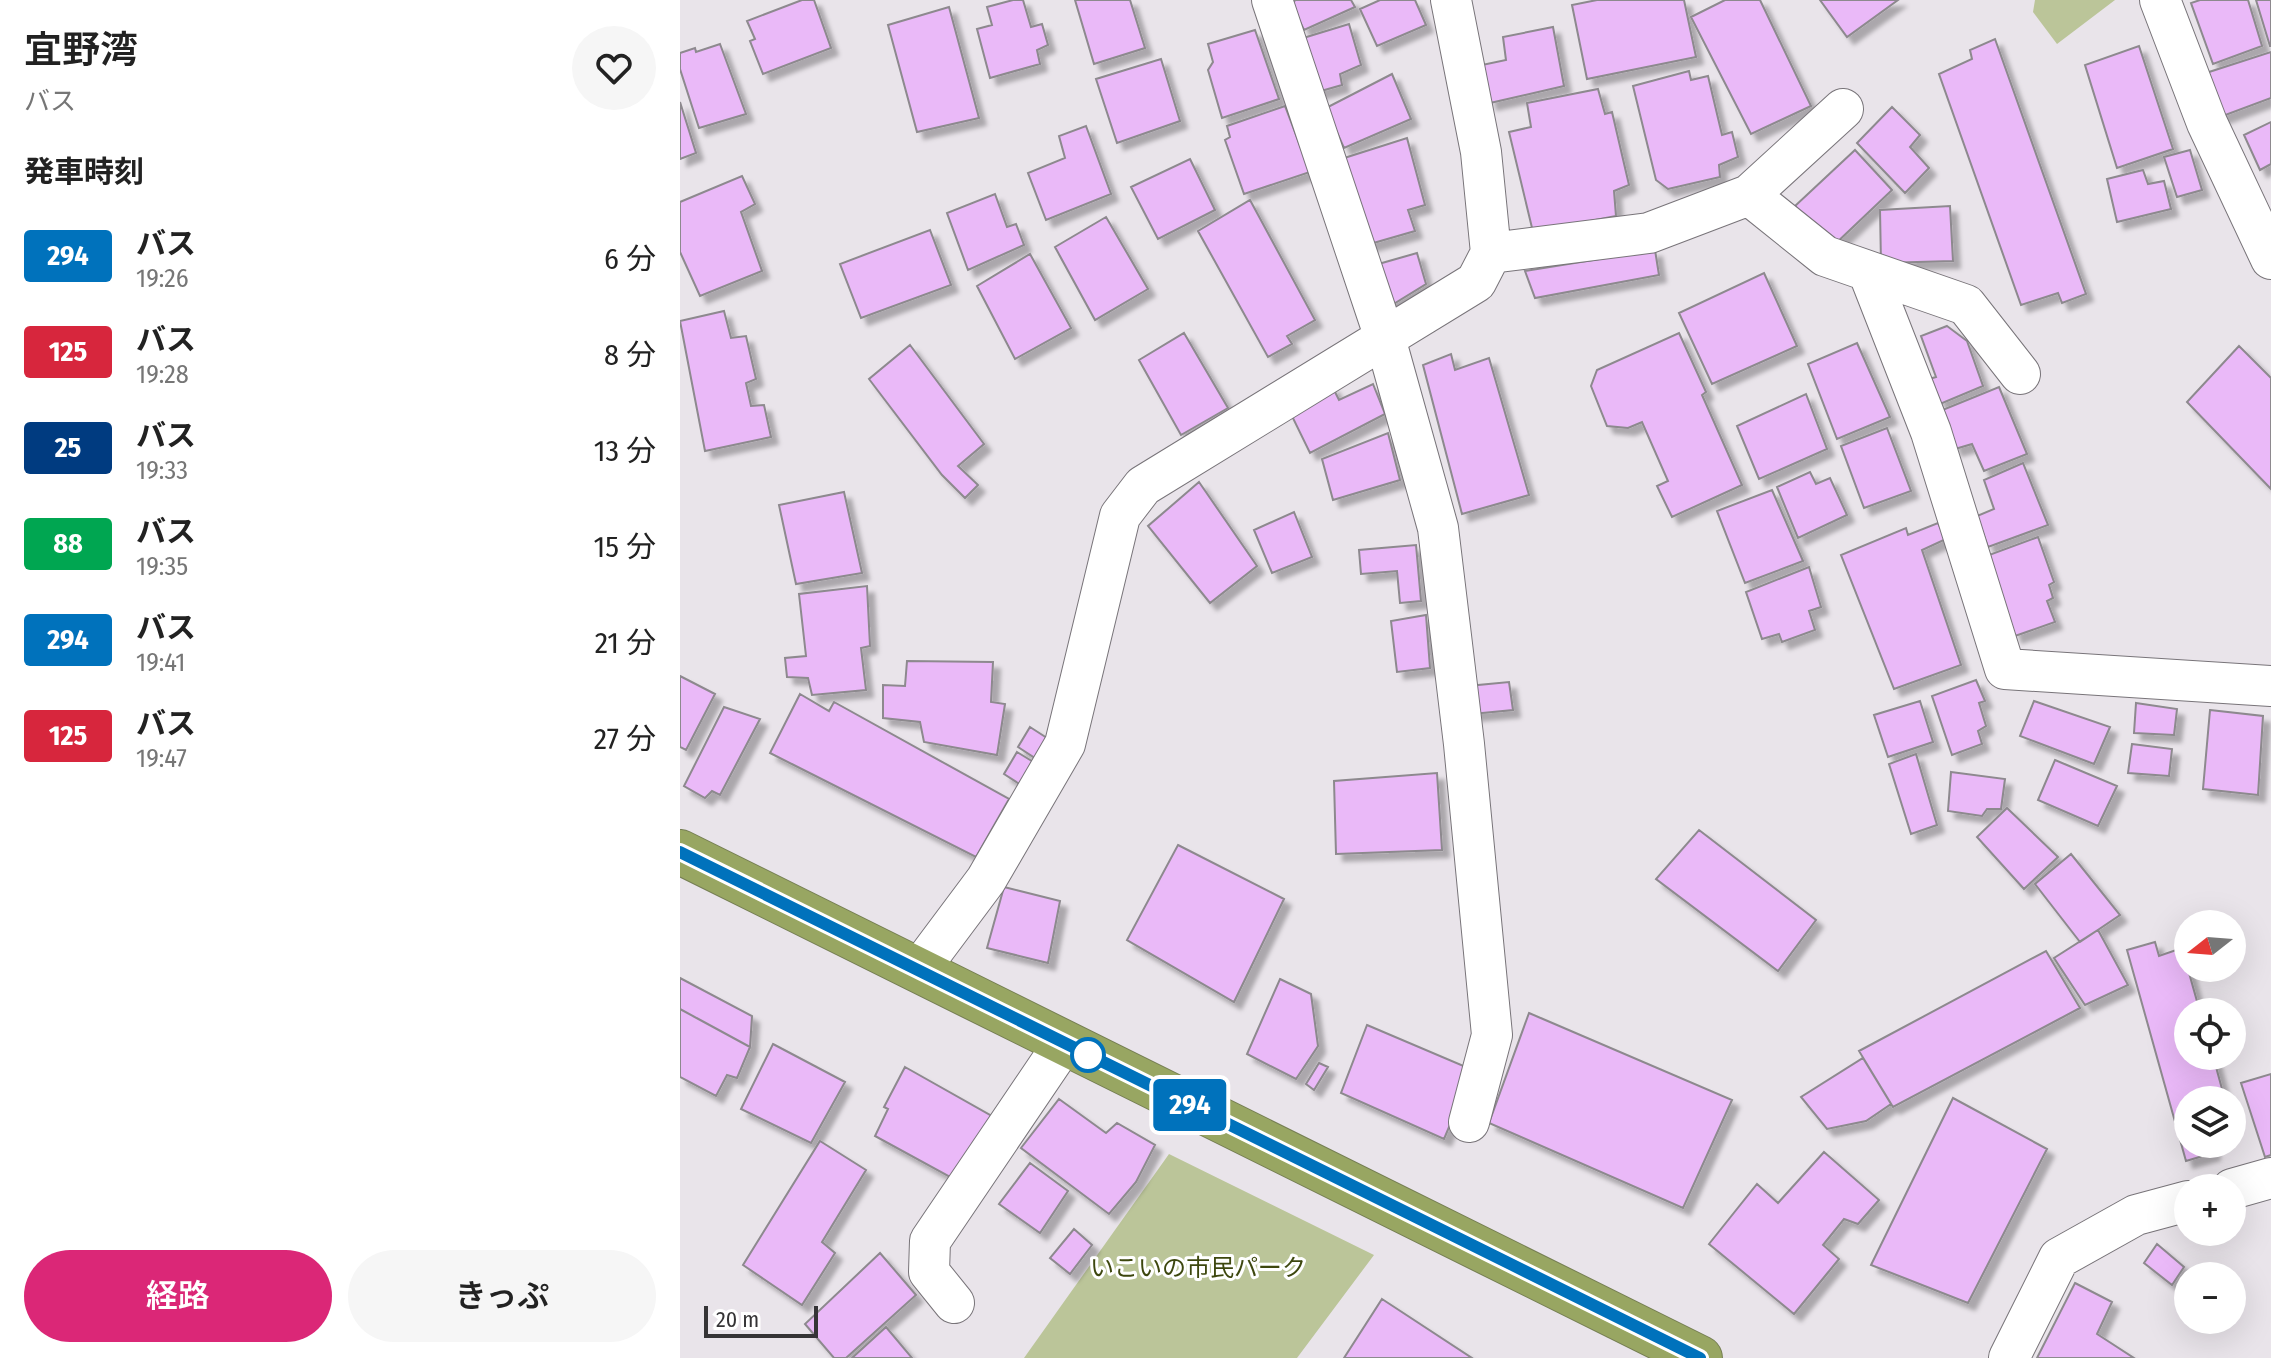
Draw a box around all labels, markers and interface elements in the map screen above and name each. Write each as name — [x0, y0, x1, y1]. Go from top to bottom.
button: heart — [572, 26, 656, 110]
text: 宜野湾 — [24, 27, 138, 73]
text: バス — [24, 86, 76, 117]
text: 発車時刻 — [24, 154, 144, 190]
text: バス — [136, 226, 196, 262]
text: 294 — [47, 239, 89, 272]
text: 6 分 — [604, 241, 656, 277]
text: 19:26 — [136, 263, 189, 294]
text: バス — [136, 322, 196, 358]
text: 125 — [49, 335, 87, 368]
text: 8 分 — [604, 337, 656, 373]
text: 19:28 — [136, 359, 189, 390]
text: バス — [136, 418, 196, 454]
text: 25 — [55, 431, 81, 464]
text: 13 分 — [594, 433, 656, 469]
text: 19:33 — [136, 455, 188, 486]
text: バス — [136, 514, 196, 550]
text: 88 — [53, 527, 83, 560]
text: 15 分 — [593, 529, 656, 565]
text: 19:35 — [136, 551, 188, 582]
text: バス — [136, 610, 196, 646]
text: 294 — [47, 623, 89, 656]
text: 21 分 — [595, 625, 656, 661]
text: 19:41 — [136, 647, 185, 678]
text: バス — [136, 706, 196, 742]
text: 125 — [49, 719, 87, 752]
text: 27 分 — [594, 721, 656, 757]
text: 19:47 — [136, 743, 187, 774]
north arrow — [2174, 910, 2246, 982]
map controls — [2174, 910, 2246, 1334]
button: locate — [2174, 998, 2246, 1070]
unlabelled marker — [1071, 1038, 1105, 1072]
line badge: 294 — [1144, 1079, 1236, 1131]
button: layers — [2174, 1086, 2246, 1158]
text: 294 — [1169, 1088, 1211, 1121]
button: + — [2174, 1174, 2246, 1246]
button: 経路 — [24, 1250, 332, 1342]
button: きっぷ — [348, 1250, 656, 1342]
park label: いこいの市民パーク — [1090, 1254, 1306, 1282]
button: − — [2174, 1262, 2246, 1334]
scale bar — [704, 1302, 818, 1338]
text: 20 m — [716, 1306, 759, 1333]

